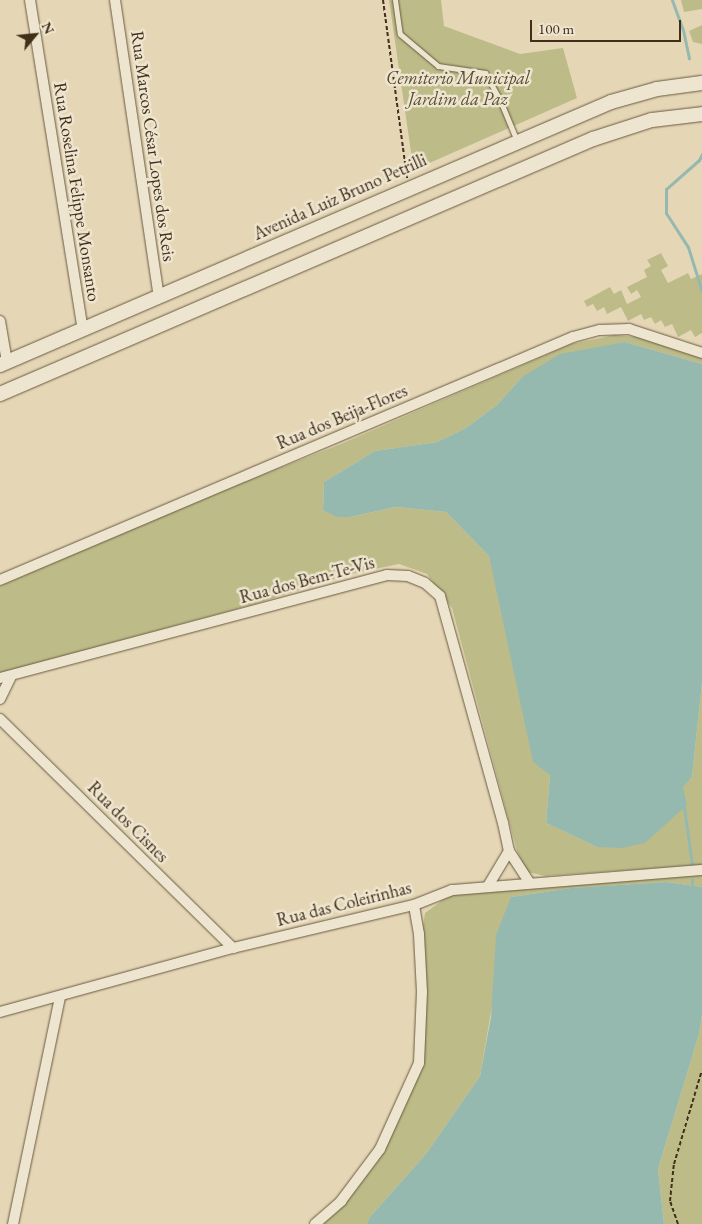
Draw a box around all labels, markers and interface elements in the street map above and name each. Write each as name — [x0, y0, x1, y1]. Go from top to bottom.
north arrow — [10, 10, 60, 60]
scale bar — [532, 10, 683, 42]
text: N — [38, 19, 59, 37]
text: 100 m — [538, 19, 574, 38]
street label: Rua Marcos César Lopes dos Reis — [126, 29, 180, 263]
park label: Cemiterio Municipal Jardim da Paz — [386, 68, 530, 110]
street label: Rua Roselina Felippe Monsanto — [49, 81, 105, 303]
street label: Avenida Luiz Bruno Petrilli — [250, 149, 430, 245]
street label: Rua dos Beija-Flores — [273, 380, 411, 454]
street label: Rua dos Bem-Te-Vis — [237, 552, 377, 608]
street label: Rua dos Cisnes — [83, 777, 173, 867]
street label: Rua das Coleirinhas — [274, 877, 414, 931]

